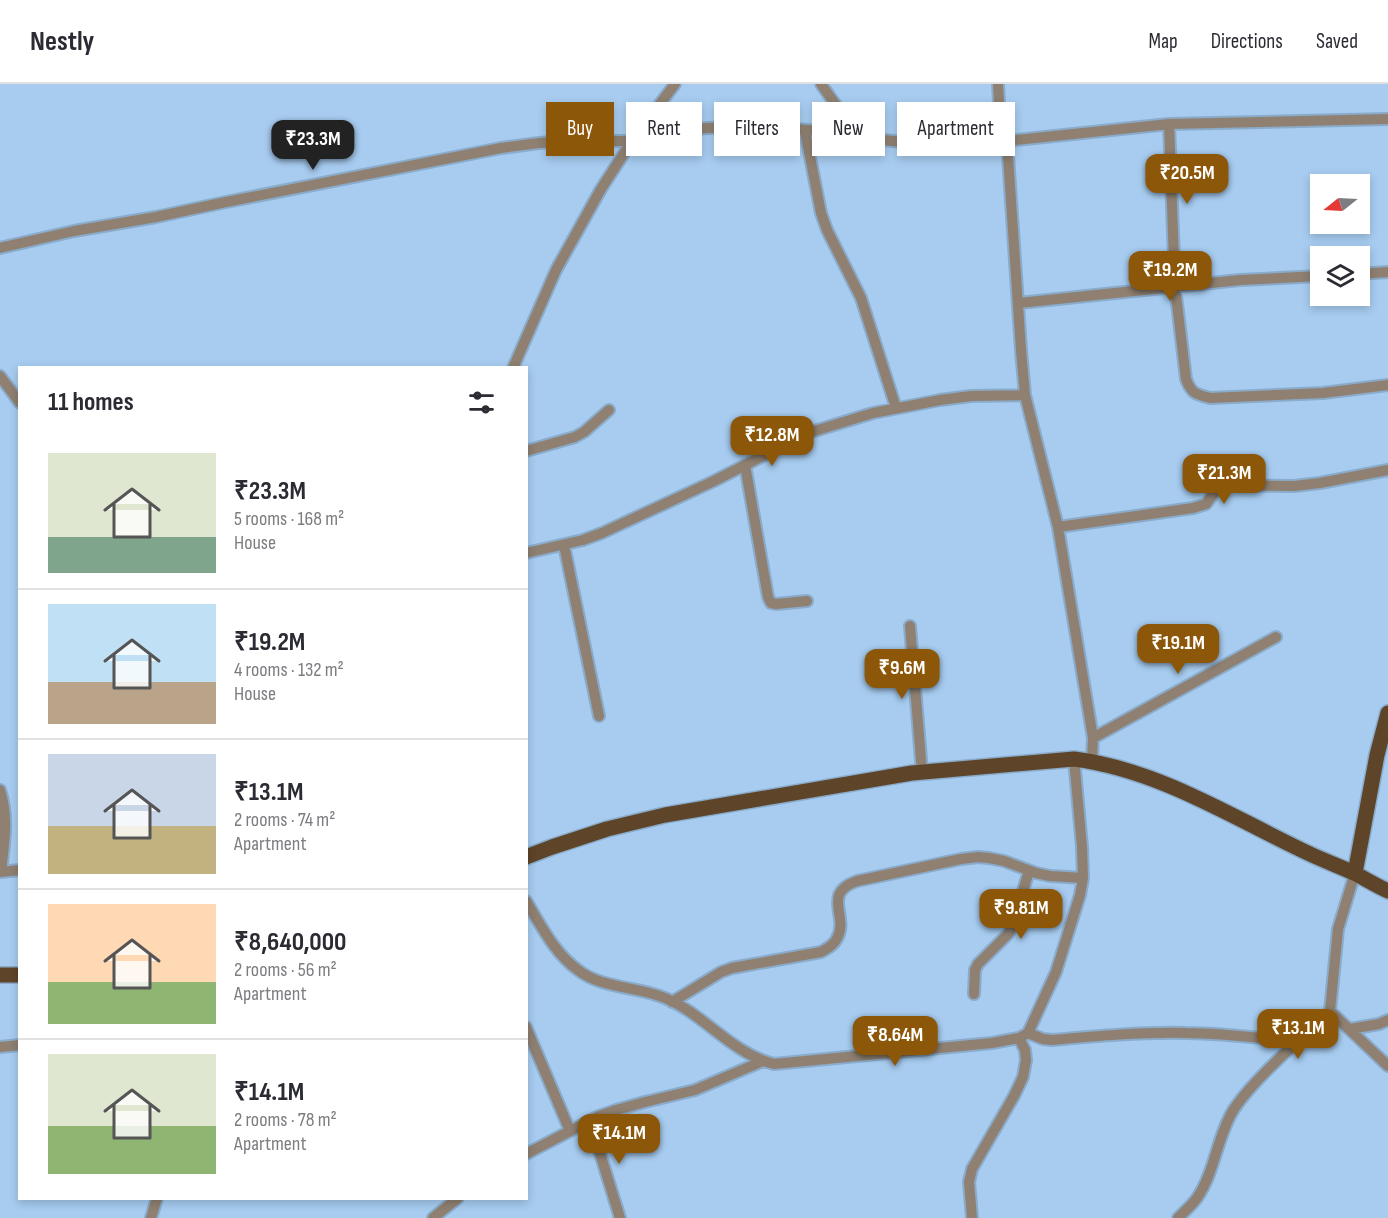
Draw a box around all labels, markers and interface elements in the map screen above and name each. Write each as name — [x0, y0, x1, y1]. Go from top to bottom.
text: Nestly — [30, 25, 94, 58]
text: Map — [1148, 29, 1178, 54]
text: Directions — [1211, 29, 1283, 54]
text: Saved — [1316, 29, 1358, 54]
chip: Buy — [546, 102, 614, 156]
chip: Rent — [626, 102, 702, 156]
chip: Filters — [714, 102, 800, 156]
chip: New — [812, 102, 885, 156]
chip: Apartment — [897, 102, 1015, 156]
pin: ₹23.3M — [264, 120, 362, 171]
text: ₹23.3M — [285, 127, 341, 151]
pin: ₹20.5M — [1138, 154, 1236, 205]
text: ₹20.5M — [1159, 161, 1215, 185]
north arrow — [1310, 174, 1370, 234]
map controls — [1310, 174, 1370, 306]
button: layers — [1310, 246, 1370, 306]
pin: ₹19.2M — [1121, 251, 1219, 302]
text: ₹19.2M — [1143, 258, 1197, 282]
icon: filters — [465, 386, 498, 419]
text: 11 homes — [48, 387, 134, 418]
pin: ₹12.8M — [723, 416, 821, 467]
text: ₹12.8M — [745, 423, 799, 447]
pin: ₹21.3M — [1175, 454, 1273, 505]
text: ₹21.3M — [1197, 461, 1251, 485]
text: ₹23.3M — [234, 476, 306, 507]
icon: home — [96, 477, 168, 549]
text: 5 rooms · 168 m² — [234, 507, 344, 531]
text: House — [234, 531, 276, 555]
pin: ₹19.1M — [1129, 624, 1227, 675]
text: ₹19.2M — [234, 627, 305, 658]
icon: home — [96, 628, 168, 700]
text: ₹19.1M — [1151, 631, 1205, 655]
pin: ₹9.6M — [860, 649, 944, 700]
text: ₹9.6M — [879, 656, 925, 680]
text: 4 rooms · 132 m² — [234, 658, 344, 682]
text: House — [234, 682, 276, 706]
text: ₹13.1M — [234, 777, 303, 808]
icon: home — [96, 778, 168, 850]
text: 2 rooms · 74 m² — [234, 808, 335, 832]
text: Apartment — [234, 832, 307, 856]
pin: ₹9.81M — [972, 889, 1070, 940]
text: ₹9.81M — [993, 896, 1049, 920]
text: ₹8,640,000 — [234, 927, 347, 958]
icon: home — [96, 928, 168, 1000]
text: 2 rooms · 56 m² — [234, 958, 337, 982]
text: Apartment — [234, 982, 307, 1006]
pin: ₹13.1M — [1249, 1009, 1347, 1060]
pin: ₹8.64M — [846, 1016, 944, 1067]
text: ₹13.1M — [1271, 1016, 1325, 1040]
text: ₹8.64M — [867, 1023, 923, 1047]
text: ₹14.1M — [234, 1077, 304, 1108]
icon: home — [96, 1078, 168, 1150]
text: 2 rooms · 78 m² — [234, 1108, 337, 1132]
pin: ₹14.1M — [570, 1114, 668, 1165]
text: ₹14.1M — [592, 1121, 646, 1145]
text: Apartment — [234, 1132, 307, 1156]

